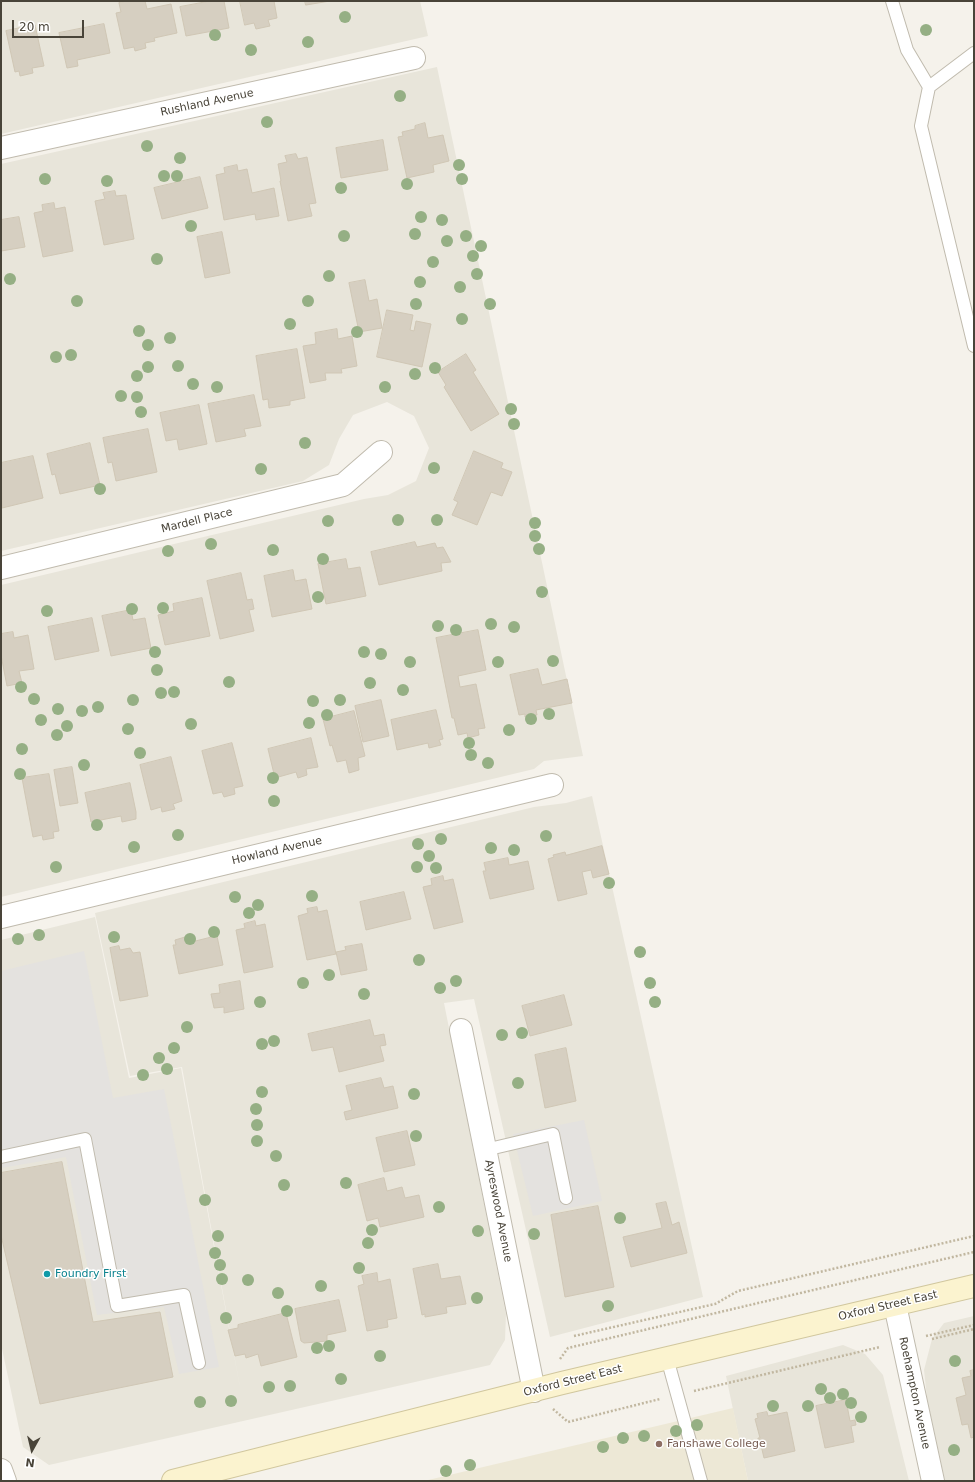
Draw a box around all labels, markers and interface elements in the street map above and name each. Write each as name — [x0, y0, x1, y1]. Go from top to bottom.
scale bar — [14, 12, 86, 38]
text: 20 m — [19, 20, 50, 34]
street label: Rushland Avenue — [159, 87, 255, 119]
street label: Mardell Place — [160, 506, 234, 536]
street label: Howland Avenue — [231, 834, 323, 868]
street label: Ayreswood Avenue — [482, 1159, 514, 1263]
place label: Foundry First — [55, 1267, 126, 1281]
marker: Foundry First — [42, 1269, 52, 1279]
street label: Oxford Street East — [837, 1288, 939, 1324]
street label: Roehampton Avenue — [896, 1336, 932, 1450]
street label: Oxford Street East — [522, 1362, 624, 1400]
north arrow — [12, 1430, 52, 1470]
place label: Fanshawe College — [667, 1437, 766, 1451]
marker: Fanshawe College — [654, 1439, 664, 1449]
text: N — [25, 1455, 36, 1469]

